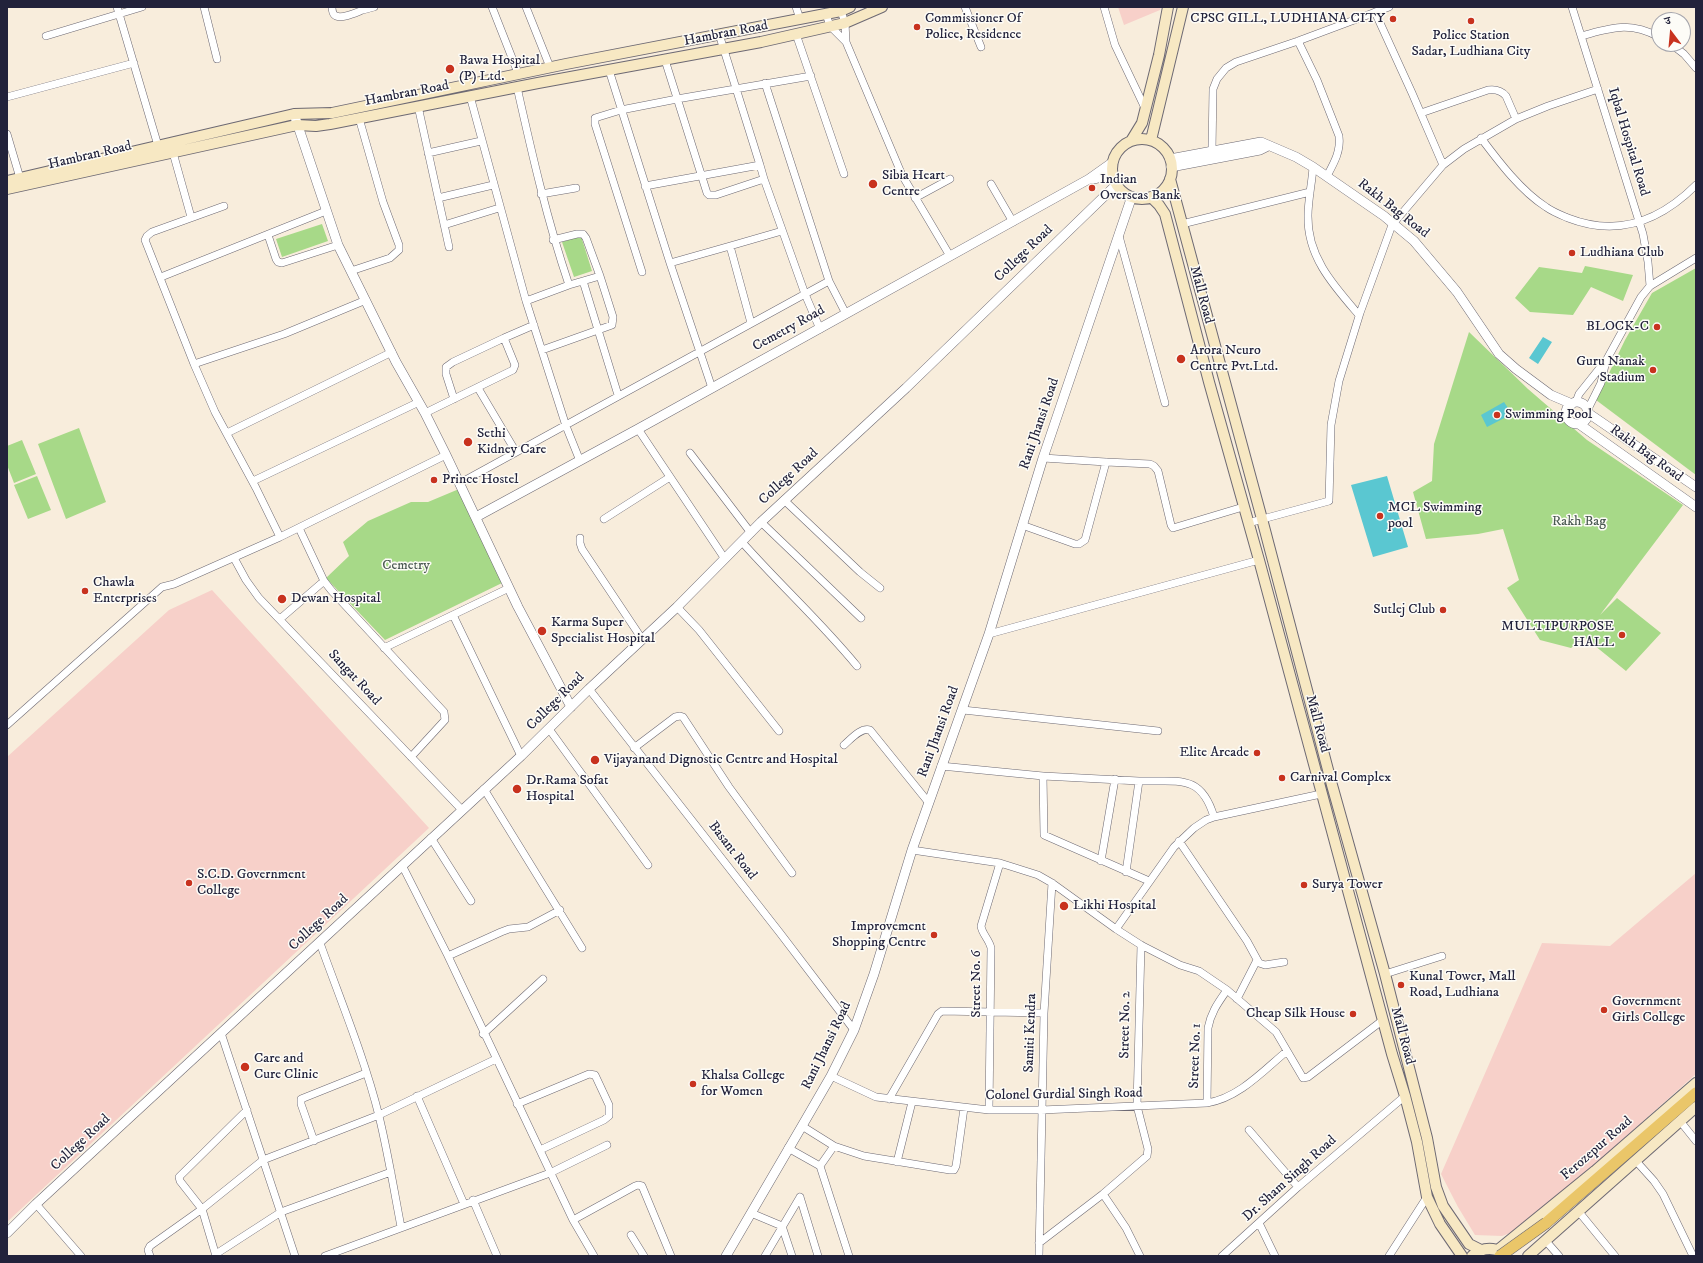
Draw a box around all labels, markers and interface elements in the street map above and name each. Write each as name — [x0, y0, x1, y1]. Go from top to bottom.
place label: Commissioner Of Police, Residence — [925, 11, 1021, 44]
place label: CPSC GILL, LUDHIANA CITY — [1190, 11, 1385, 27]
north arrow — [1651, 12, 1691, 52]
marker: CPSC GILL, LUDHIANA CITY — [1388, 14, 1398, 24]
text: उ — [1663, 14, 1673, 29]
marker: Police Station Sadar, Ludhiana City — [1466, 16, 1476, 26]
street label: Hambran Road — [683, 18, 769, 50]
marker: Commissioner Of Police, Residence — [912, 22, 922, 32]
place label: Police Station Sadar, Ludhiana City — [1412, 28, 1530, 60]
place label: Bawa Hospital (P) Ltd. — [459, 53, 540, 86]
marker: Bawa Hospital (P) Ltd. — [444, 63, 456, 75]
street label: Hambran Road — [364, 78, 450, 110]
street label: Iqbal Hospital Road — [1604, 86, 1652, 198]
street label: Hambran Road — [47, 138, 133, 174]
place label: Sibia Heart Centre — [882, 168, 945, 200]
place label: Indian Overseas Bank — [1100, 172, 1180, 204]
street label: Rakh Bag Road — [1354, 176, 1432, 242]
marker: Sibia Heart Centre — [867, 178, 879, 190]
marker: Indian Overseas Bank — [1087, 183, 1097, 193]
street label: College Road — [991, 222, 1057, 286]
place label: Ludhiana Club — [1580, 245, 1664, 261]
marker: Ludhiana Club — [1567, 248, 1577, 258]
street label: Mall Road — [1185, 264, 1217, 326]
street label: Cemetry Road — [750, 302, 828, 356]
place label: BLOCK-C — [1586, 319, 1649, 335]
marker: BLOCK-C — [1652, 322, 1662, 332]
place label: Arora Neuro Centre Pvt.Ltd. — [1190, 343, 1278, 376]
marker: Arora Neuro Centre Pvt.Ltd. — [1175, 353, 1187, 365]
place label: Guru Nanak Stadium — [1576, 354, 1645, 386]
marker: Guru Nanak Stadium — [1648, 365, 1658, 375]
street label: Rani Jhansi Road — [1016, 376, 1064, 472]
place label: Swimming Pool — [1505, 407, 1592, 423]
marker: Swimming Pool — [1492, 410, 1502, 420]
street label: Rakh Bag Road — [1606, 422, 1686, 486]
place label: Sethi Kidney Care — [477, 426, 546, 458]
marker: Sethi Kidney Care — [462, 436, 474, 448]
street label: College Road — [756, 445, 822, 509]
place label: Prince Hostel — [442, 472, 519, 488]
marker: Prince Hostel — [429, 475, 439, 485]
place label: MCL Swimming pool — [1388, 500, 1482, 532]
marker: MCL Swimming pool — [1375, 511, 1385, 521]
park label: Rakh Bag — [1552, 514, 1606, 530]
park label: Cemetry — [382, 558, 430, 574]
place label: Chawla Enterprises — [93, 575, 157, 608]
marker: Chawla Enterprises — [80, 586, 90, 596]
place label: Dewan Hospital — [291, 591, 381, 607]
marker: Dewan Hospital — [276, 593, 288, 605]
place label: Sutlej Club — [1373, 602, 1435, 618]
marker: Sutlej Club — [1438, 605, 1448, 615]
place label: Karma Super Specialist Hospital — [551, 615, 655, 648]
place label: MULTIPURPOSE HALL — [1501, 619, 1614, 652]
marker: Karma Super Specialist Hospital — [536, 625, 548, 637]
marker: MULTIPURPOSE HALL — [1617, 630, 1627, 640]
street label: Sangat Road — [324, 647, 384, 709]
street label: College Road — [524, 670, 588, 734]
street label: Rani Jhansi Road — [915, 684, 963, 780]
street label: Mall Road — [1301, 693, 1333, 755]
place label: Elite Arcade — [1179, 745, 1249, 761]
marker: Elite Arcade — [1252, 748, 1262, 758]
place label: Vijayanand Dignostic Centre and Hospital — [604, 752, 838, 768]
marker: Vijayanand Dignostic Centre and Hospital — [589, 754, 601, 766]
place label: Carnival Complex — [1290, 770, 1391, 786]
place label: Dr.Rama Sofat Hospital — [526, 773, 608, 806]
marker: Carnival Complex — [1277, 773, 1287, 783]
marker: Dr.Rama Sofat Hospital — [511, 783, 523, 795]
street label: Basant Road — [704, 819, 760, 883]
place label: S.C.D. Government College — [197, 867, 306, 900]
place label: Surya Tower — [1312, 877, 1383, 893]
marker: S.C.D. Government College — [184, 878, 194, 888]
marker: Surya Tower — [1299, 880, 1309, 890]
street label: College Road — [286, 891, 352, 955]
place label: Likhi Hospital — [1073, 898, 1156, 914]
marker: Likhi Hospital — [1058, 900, 1070, 912]
place label: Improvement Shopping Centre — [832, 919, 926, 952]
marker: Improvement Shopping Centre — [929, 930, 939, 940]
street label: Street No. 6 — [969, 950, 985, 1018]
place label: Kunal Tower, Mall Road, Ludhiana — [1409, 969, 1516, 1002]
marker: Kunal Tower, Mall Road, Ludhiana — [1396, 980, 1406, 990]
street label: Street No. 2 — [1117, 991, 1135, 1059]
street label: Samiti Kendra — [1021, 993, 1041, 1073]
place label: Government Girls College — [1612, 994, 1685, 1026]
street label: Rani Jhansi Road — [798, 999, 856, 1093]
street label: Mall Road — [1386, 1005, 1418, 1067]
marker: Government Girls College — [1599, 1005, 1609, 1015]
place label: Cheap Silk House — [1246, 1006, 1345, 1022]
marker: Cheap Silk House — [1348, 1009, 1358, 1019]
street label: Street No. 1 — [1186, 1023, 1206, 1089]
place label: Care and Cure Clinic — [254, 1051, 318, 1084]
marker: Care and Cure Clinic — [239, 1061, 251, 1073]
place label: Khalsa College for Women — [701, 1068, 785, 1100]
marker: Khalsa College for Women — [688, 1079, 698, 1089]
street label: Colonel Gurdial Singh Road — [985, 1085, 1143, 1105]
street label: College Road — [48, 1111, 114, 1175]
street label: Ferozepur Road — [1558, 1113, 1636, 1185]
street label: Dr. Sham Singh Road — [1240, 1133, 1340, 1225]

